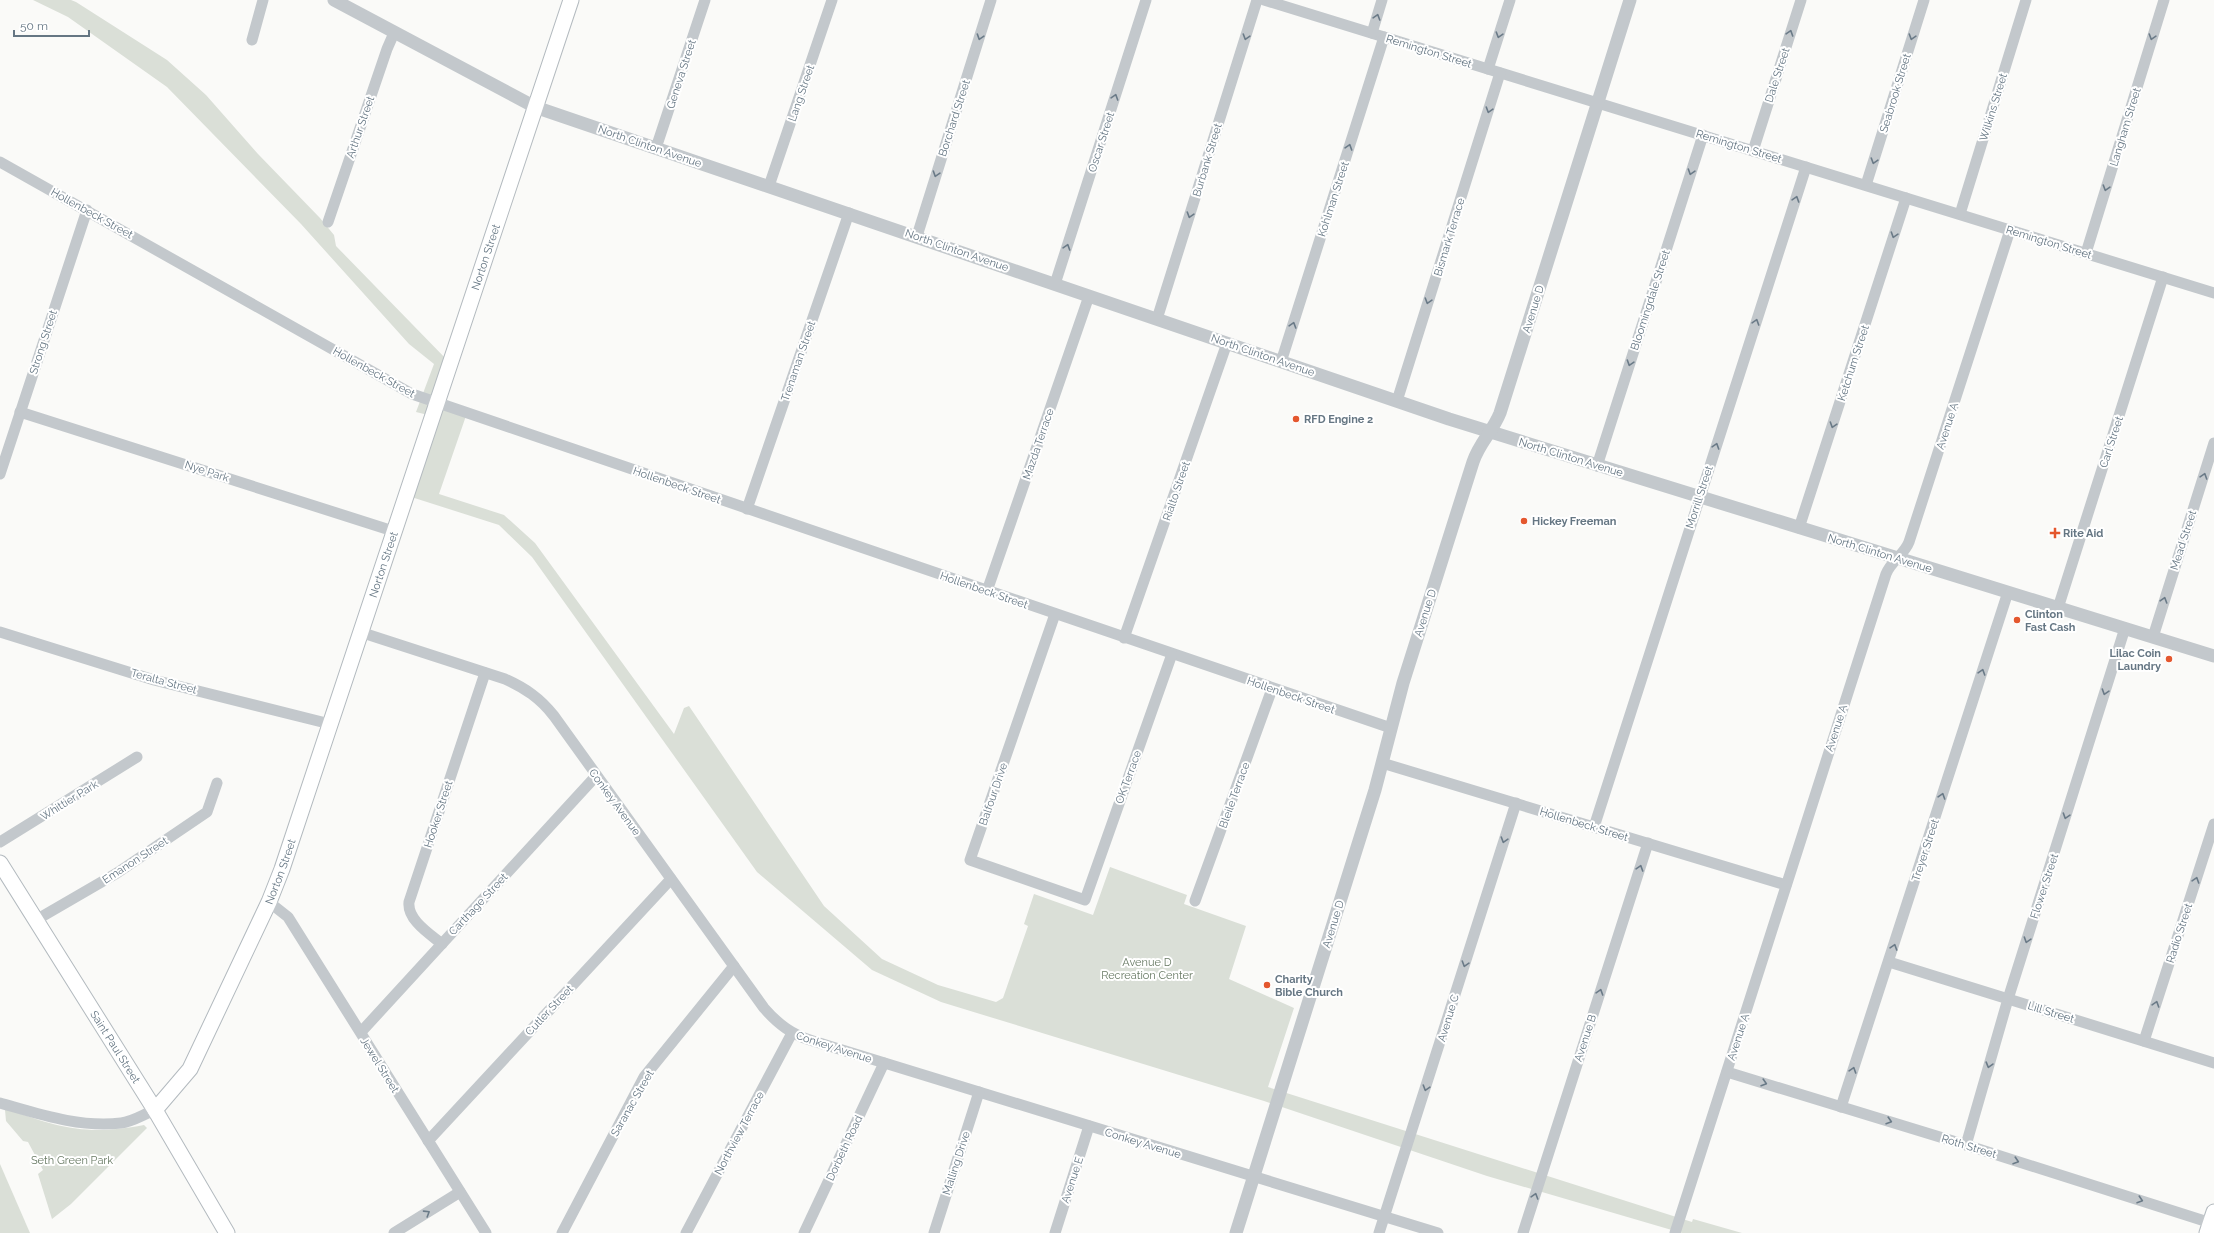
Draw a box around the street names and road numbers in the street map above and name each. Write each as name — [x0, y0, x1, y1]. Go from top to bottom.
street label: Remington Street — [1384, 32, 1474, 71]
street label: Geneva Street — [664, 38, 699, 110]
street label: Dale Street — [1763, 46, 1792, 104]
street label: Seabrook Street — [1877, 52, 1914, 134]
street label: Lang Street — [786, 63, 817, 123]
street label: Wilkins Street — [1977, 71, 2010, 143]
street label: Borchard Street — [936, 78, 973, 158]
street label: Langham Street — [2107, 86, 2144, 168]
street label: Arthur Street — [344, 94, 377, 160]
street label: Oscar Street — [1086, 110, 1117, 174]
street label: Burbank Street — [1190, 122, 1225, 198]
street label: North Clinton Avenue — [596, 123, 704, 170]
street label: Remington Street — [1694, 127, 1784, 166]
street label: Kohlman Street — [1315, 160, 1352, 238]
street label: Hollenbeck Street — [48, 185, 135, 242]
street label: Bismark Terrace — [1431, 196, 1468, 278]
street label: Norton Street — [469, 222, 503, 292]
street label: Remington Street — [2004, 223, 2094, 262]
street label: North Clinton Avenue — [903, 227, 1011, 274]
street label: Bloomingdale Street — [1628, 248, 1673, 352]
street label: Avenue D — [1520, 284, 1547, 335]
street label: Strong Street — [27, 308, 60, 376]
street label: Trenaman Street — [779, 319, 818, 403]
street label: Ketchum Street — [1835, 323, 1872, 403]
street label: North Clinton Avenue — [1209, 332, 1317, 379]
street label: Hollenbeck Street — [330, 344, 417, 401]
street label: Avenue A — [1934, 401, 1961, 451]
street label: Mazda Terrace — [1020, 406, 1057, 481]
street label: Carl Street — [2097, 414, 2126, 470]
street label: North Clinton Avenue — [1517, 435, 1625, 480]
street label: Nye Park — [183, 458, 231, 485]
street label: Rialto Street — [1160, 459, 1193, 523]
street label: Hollenbeck Street — [631, 464, 723, 507]
street label: Morrill Street — [1683, 464, 1716, 530]
street label: Mead Street — [2168, 508, 2199, 572]
street label: Norton Street — [367, 530, 401, 599]
street label: North Clinton Avenue — [1826, 531, 1934, 576]
street label: Hollenbeck Street — [938, 569, 1030, 612]
street label: Avenue D — [1412, 588, 1439, 639]
street label: Teralta Street — [129, 666, 199, 697]
street label: Hollenbeck Street — [1245, 674, 1337, 717]
street label: Avenue A — [1823, 703, 1850, 753]
street label: OK Terrace — [1113, 748, 1144, 806]
street label: Bleile Terrace — [1217, 760, 1253, 830]
street label: Balfour Drive — [977, 761, 1010, 827]
street label: Conkey Avenue — [586, 766, 643, 839]
street label: Whittier Park — [38, 777, 101, 823]
street label: Hooker Street — [421, 779, 456, 849]
street label: Hollenbeck Street — [1538, 805, 1630, 844]
street label: Treyer Street — [1909, 817, 1942, 883]
street label: Emanon Street — [100, 834, 171, 886]
street label: Norton Street — [263, 837, 299, 906]
street label: Flower Street — [2028, 852, 2061, 920]
street label: Carthage Street — [446, 870, 511, 938]
street label: Avenue D — [1320, 899, 1347, 950]
street label: Radio Street — [2164, 901, 2195, 965]
street label: Cutler Street — [523, 982, 576, 1038]
street label: Avenue C — [1435, 992, 1462, 1043]
street label: Lill Street — [2026, 999, 2076, 1026]
street label: Saint Paul Street — [87, 1008, 143, 1086]
street label: Avenue A — [1725, 1012, 1752, 1062]
street label: Avenue B — [1572, 1013, 1599, 1063]
street label: Conkey Avenue — [794, 1029, 874, 1066]
street label: Jewel Street — [357, 1035, 402, 1096]
street label: Saranac Street — [608, 1068, 657, 1139]
street label: Northview Terrace — [712, 1089, 767, 1177]
street label: Dorbeth Road — [824, 1113, 865, 1183]
street label: Conkey Avenue — [1103, 1126, 1183, 1161]
street label: Malling Drive — [940, 1129, 973, 1197]
street label: Roth Street — [1940, 1132, 1998, 1161]
street label: Avenue E — [1059, 1155, 1086, 1205]

